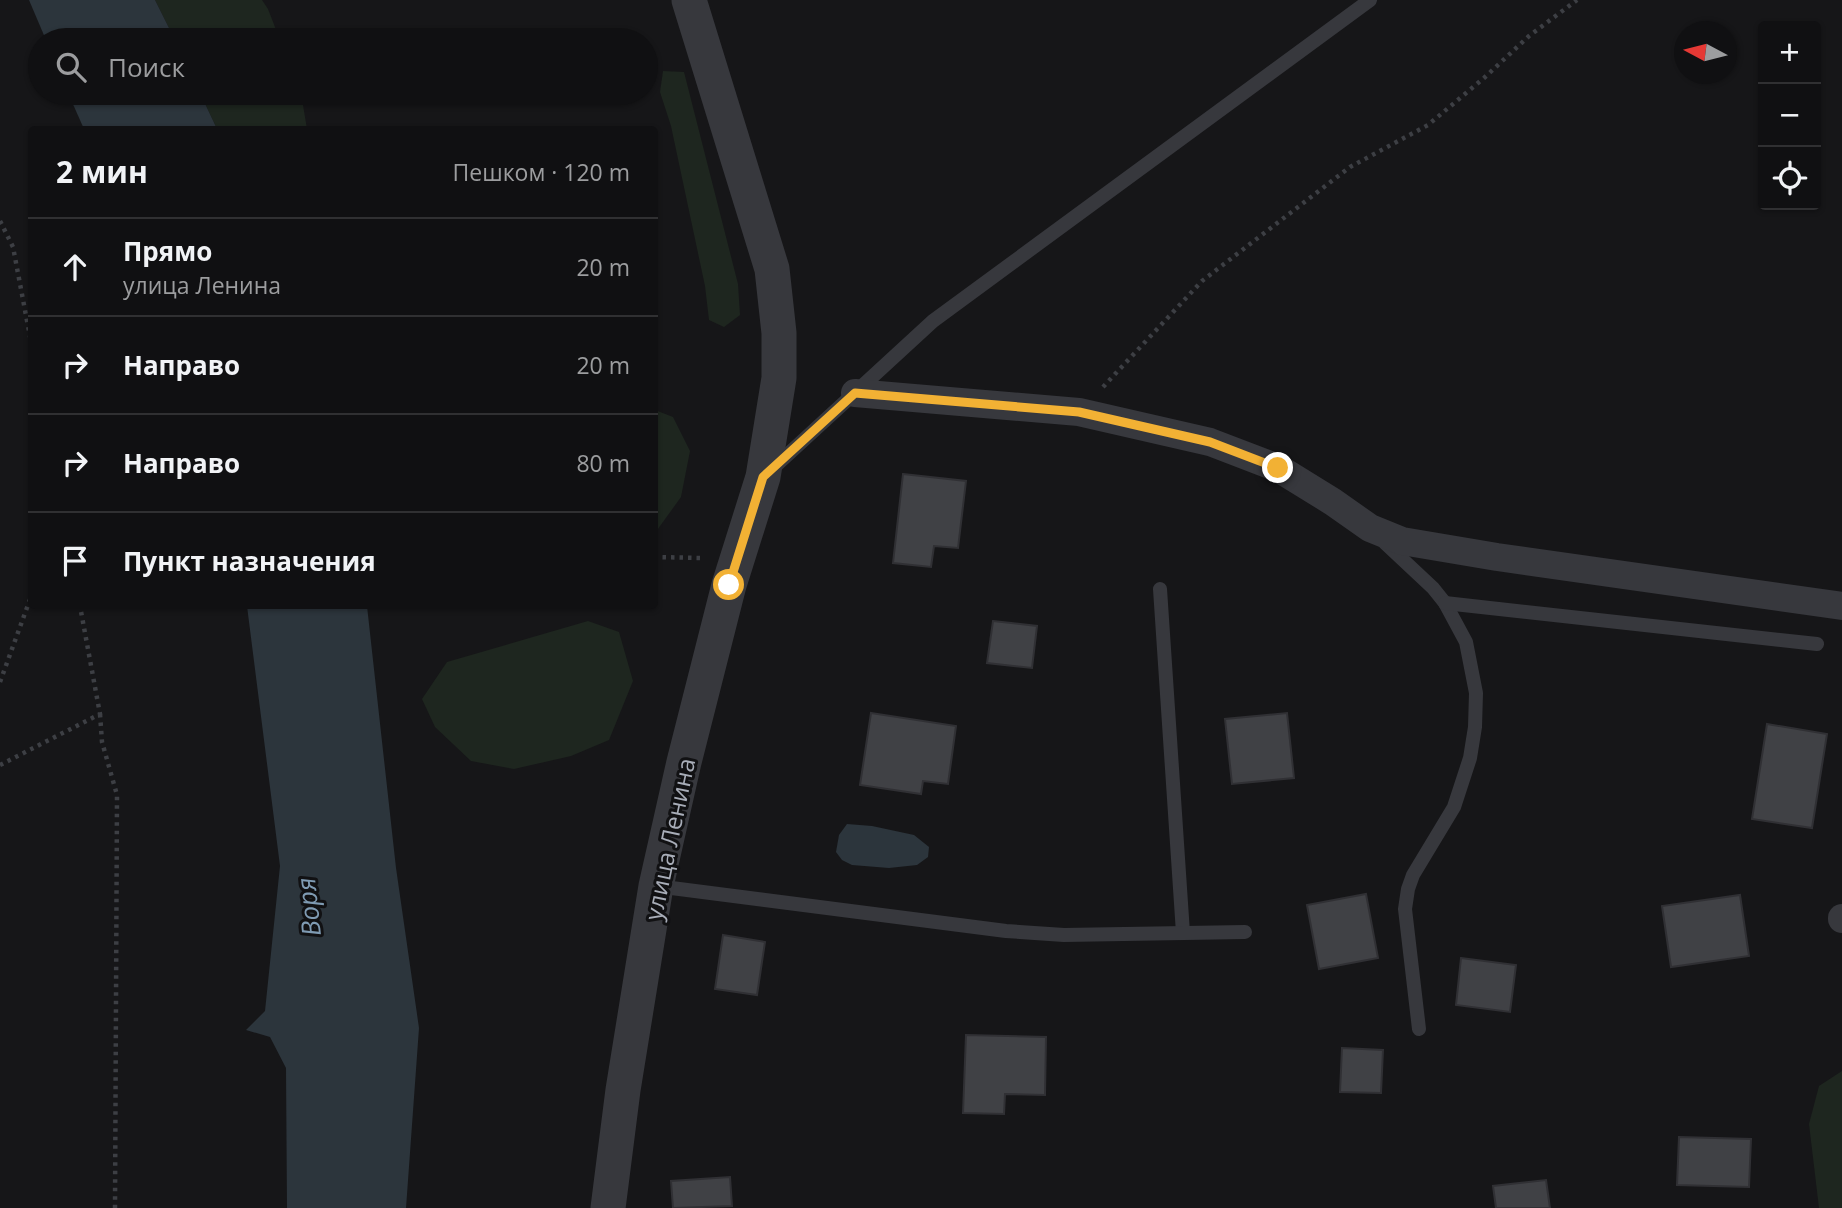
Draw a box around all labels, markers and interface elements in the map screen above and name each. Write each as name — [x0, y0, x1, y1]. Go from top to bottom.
north arrow — [1674, 21, 1737, 84]
map controls — [1758, 21, 1821, 210]
button: + — [1758, 21, 1821, 84]
search box — [28, 28, 658, 105]
icon: search — [52, 48, 90, 86]
text: Поиск — [108, 49, 185, 85]
button: − — [1758, 84, 1821, 147]
button: locate — [1758, 147, 1821, 210]
text: 2 мин — [56, 151, 148, 192]
text: Пешком · 120 m — [453, 156, 630, 188]
text: Прямо — [123, 233, 212, 269]
icon: ahead — [56, 248, 94, 286]
text: 20 m — [576, 251, 630, 283]
text: улица Ленина — [123, 269, 281, 301]
icon: right — [56, 346, 94, 384]
text: Направо — [123, 347, 240, 383]
text: 20 m — [576, 349, 630, 381]
icon: right — [56, 444, 94, 482]
text: Направо — [123, 445, 240, 481]
text: 80 m — [576, 447, 630, 479]
route end — [1262, 452, 1293, 483]
icon: arrive — [56, 542, 94, 580]
text: Пункт назначения — [123, 543, 376, 579]
route start — [713, 569, 744, 600]
street label: улица Ленина — [636, 755, 702, 923]
water label: Воря — [287, 876, 329, 938]

